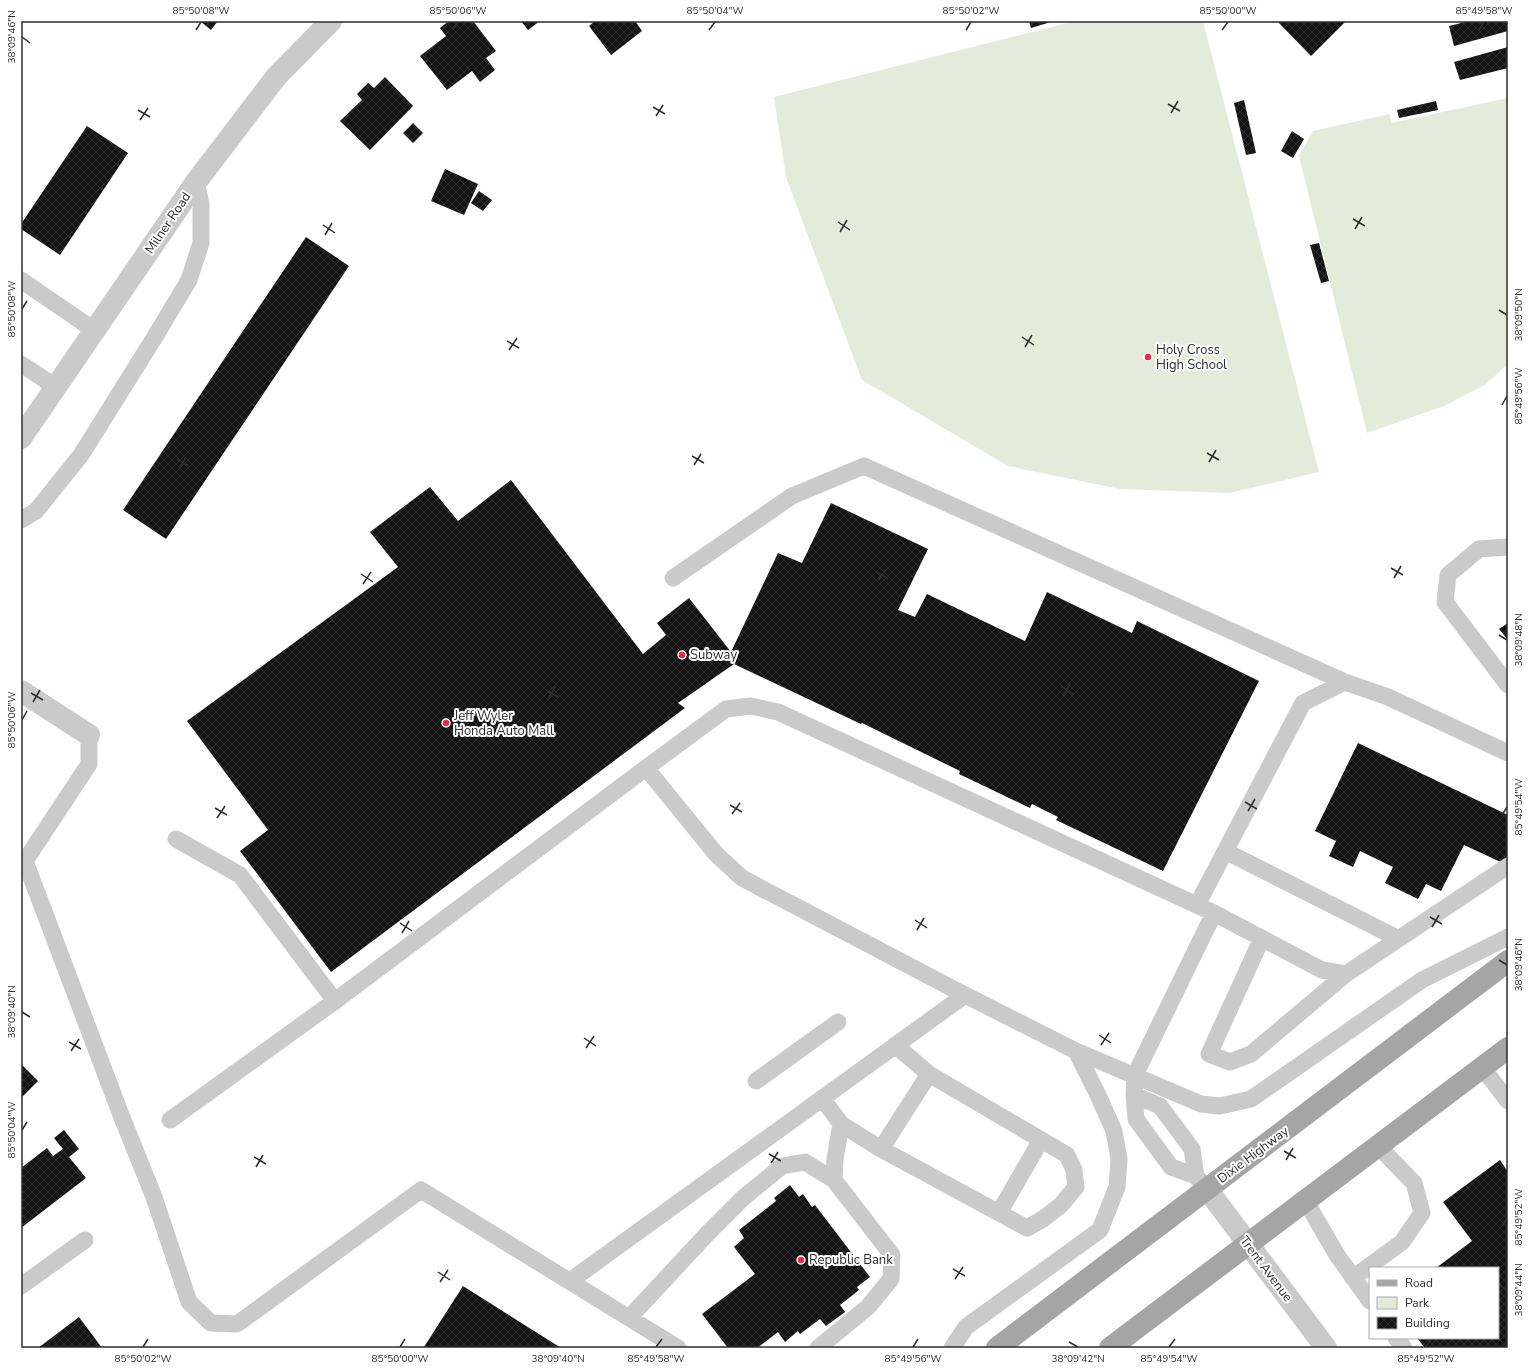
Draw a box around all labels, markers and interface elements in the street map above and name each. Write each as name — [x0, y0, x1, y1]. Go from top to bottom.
text: 85°50'08"W — [173, 4, 229, 18]
text: 85°50'06"W — [430, 4, 486, 18]
text: 85°50'04"W — [687, 4, 743, 18]
text: 85°50'02"W — [943, 4, 999, 18]
text: 85°50'00"W — [1200, 4, 1256, 18]
text: 85°49'58"W — [1456, 4, 1512, 18]
text: 38°09'46"N — [5, 10, 19, 64]
street label: Milner Road — [141, 189, 195, 257]
text: 85°50'08"W — [5, 281, 19, 337]
text: 38°09'50"N — [1512, 288, 1526, 342]
place label: Holy Cross High School — [1156, 341, 1227, 374]
marker: Holy Cross High School — [1143, 352, 1153, 362]
text: 85°49'56"W — [1512, 368, 1526, 424]
text: 38°09'48"N — [1512, 613, 1526, 667]
place label: Subway — [690, 646, 737, 664]
marker: Subway — [677, 650, 687, 660]
text: 85°50'06"W — [5, 692, 19, 748]
place label: Jeff Wyler Honda Auto Mall — [453, 707, 554, 740]
marker: Jeff Wyler Honda Auto Mall — [441, 718, 451, 728]
text: 85°49'54"W — [1512, 779, 1526, 835]
text: 38°09'46"N — [1512, 938, 1526, 992]
text: 38°09'40"N — [5, 985, 19, 1039]
text: 85°50'04"W — [5, 1102, 19, 1158]
street label: Dixie Highway — [1214, 1122, 1293, 1188]
text: 85°49'52"W — [1512, 1189, 1526, 1245]
street label: Trent Avenue — [1235, 1232, 1297, 1306]
place label: Republic Bank — [809, 1251, 893, 1269]
marker: Republic Bank — [796, 1255, 806, 1265]
text: 38°09'44"N — [1512, 1263, 1526, 1317]
legend — [1369, 1267, 1499, 1339]
text: Road — [1405, 1275, 1433, 1291]
text: Park — [1405, 1295, 1430, 1311]
text: Building — [1405, 1315, 1450, 1331]
text: 85°50'02"W — [115, 1352, 171, 1366]
text: 85°50'00"W — [372, 1352, 428, 1366]
text: 38°09'40"N — [531, 1352, 585, 1366]
text: 85°49'58"W — [628, 1352, 684, 1366]
text: 85°49'56"W — [885, 1352, 941, 1366]
text: 38°09'42"N — [1051, 1352, 1105, 1366]
text: 85°49'54"W — [1141, 1352, 1197, 1366]
text: 85°49'52"W — [1398, 1352, 1454, 1366]

